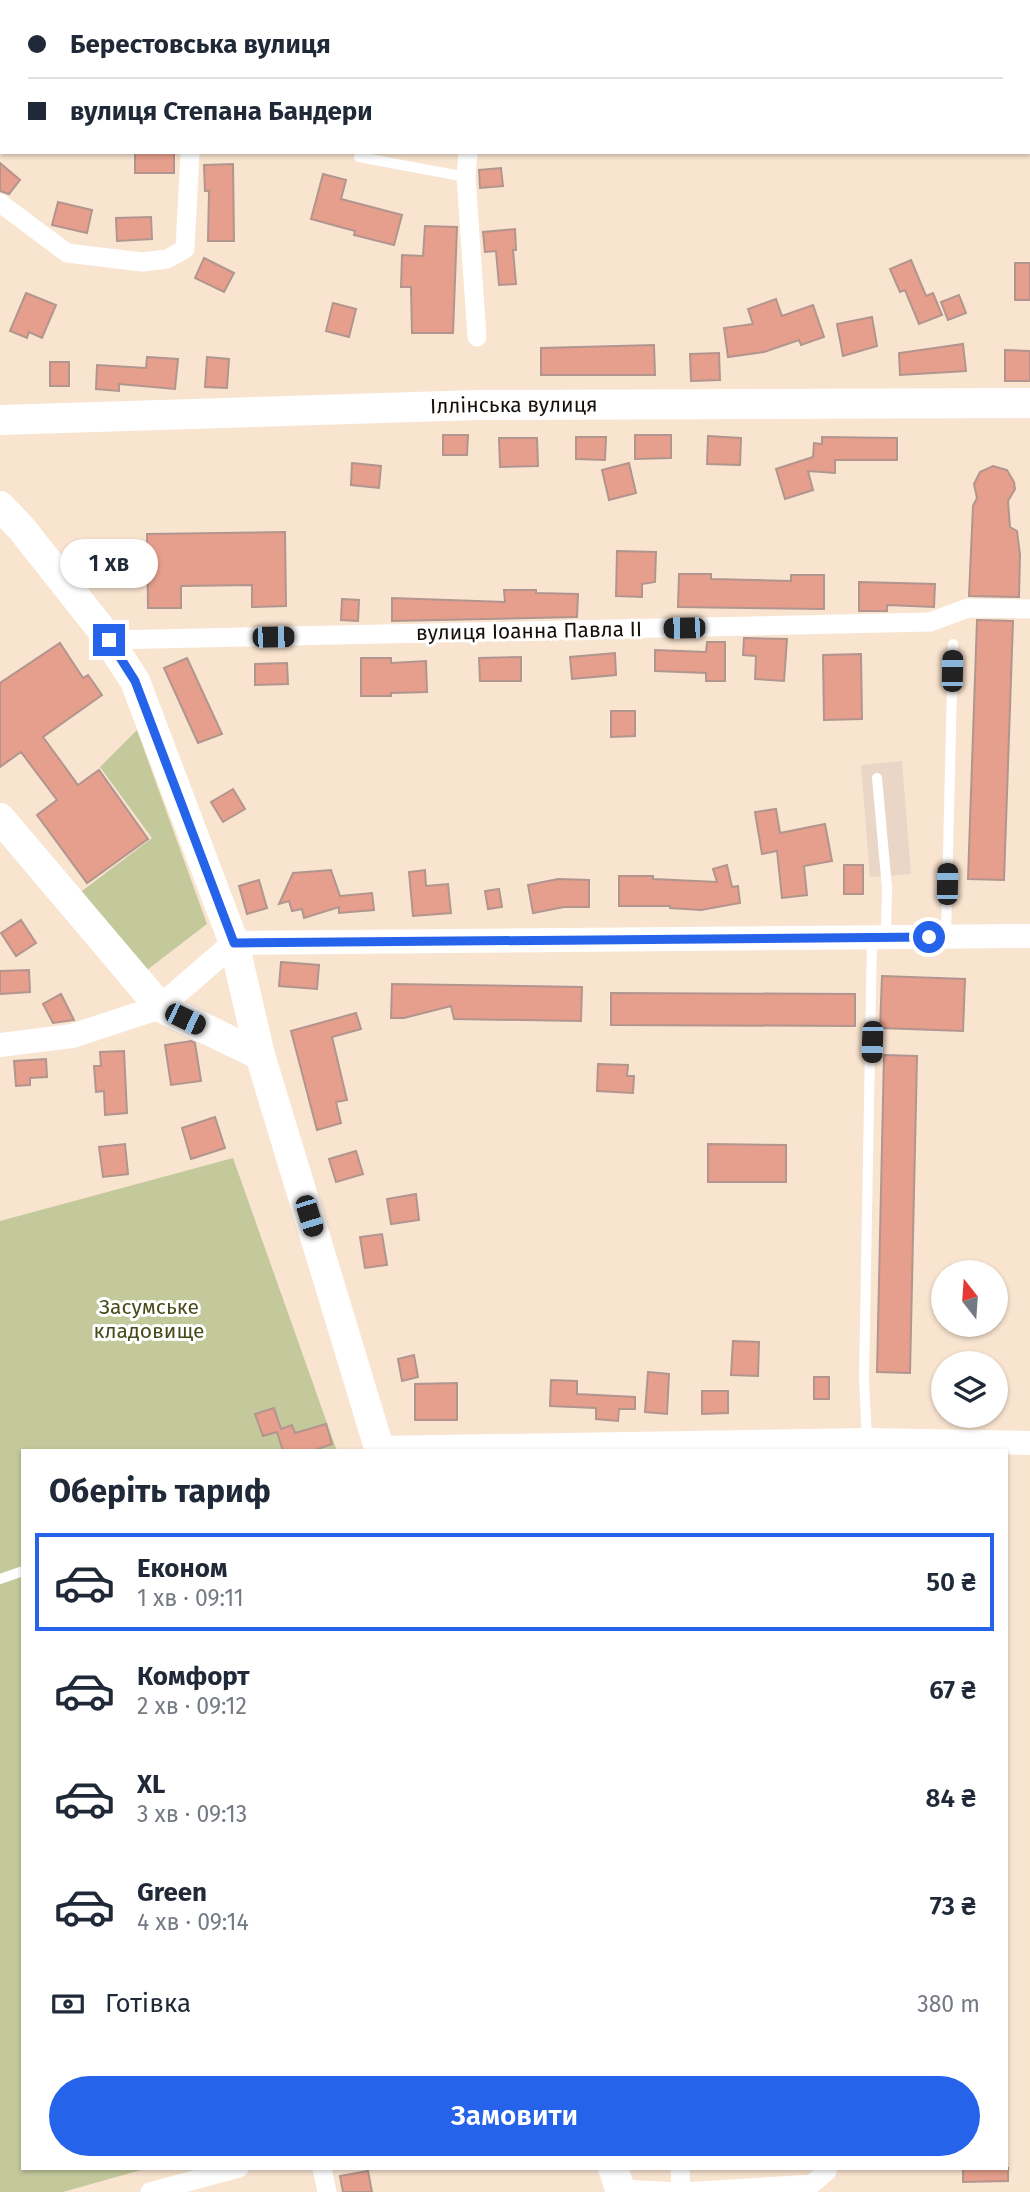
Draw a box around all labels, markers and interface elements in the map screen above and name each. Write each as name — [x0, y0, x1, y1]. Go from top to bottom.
text: Берестовська вулиця — [70, 29, 331, 60]
text: вулиця Степана Бандери — [70, 96, 373, 127]
street label: Іллінська вулиця — [430, 392, 598, 419]
callout: 1 хв — [60, 538, 158, 588]
text: 1 хв — [89, 549, 129, 577]
street label: вулиця Іоанна Павла II — [416, 616, 642, 646]
car — [663, 617, 706, 639]
route end — [93, 624, 125, 656]
car — [252, 626, 295, 648]
car — [942, 650, 963, 692]
car — [937, 863, 958, 905]
route start — [913, 921, 945, 953]
car — [162, 1000, 209, 1038]
car — [861, 1021, 884, 1063]
car — [293, 1193, 326, 1239]
north arrow — [931, 1260, 1008, 1337]
map controls — [931, 1260, 1008, 1428]
park label: Засумське кладовище — [94, 1294, 204, 1344]
button: layers — [931, 1351, 1008, 1428]
text: Оберіть тариф — [49, 1472, 271, 1510]
icon: car — [53, 1551, 116, 1614]
text: Економ — [137, 1553, 227, 1584]
text: 50 ₴ — [926, 1567, 976, 1598]
text: 1 хв · 09:11 — [137, 1584, 244, 1612]
icon: car — [53, 1659, 116, 1722]
text: Комфорт — [137, 1661, 250, 1692]
text: 67 ₴ — [929, 1675, 976, 1706]
text: 2 хв · 09:12 — [137, 1692, 247, 1720]
icon: car — [53, 1767, 116, 1830]
text: XL — [137, 1769, 165, 1800]
text: 84 ₴ — [926, 1783, 976, 1814]
text: 3 хв · 09:13 — [137, 1800, 247, 1828]
icon: car — [53, 1875, 116, 1938]
text: Green — [137, 1877, 207, 1908]
text: 73 ₴ — [930, 1891, 976, 1922]
text: 4 хв · 09:14 — [137, 1908, 249, 1936]
icon: cash — [49, 1985, 87, 2023]
text: Готівка — [105, 1988, 191, 2019]
text: 380 m — [917, 1990, 980, 2018]
button: Замовити — [49, 2076, 980, 2156]

